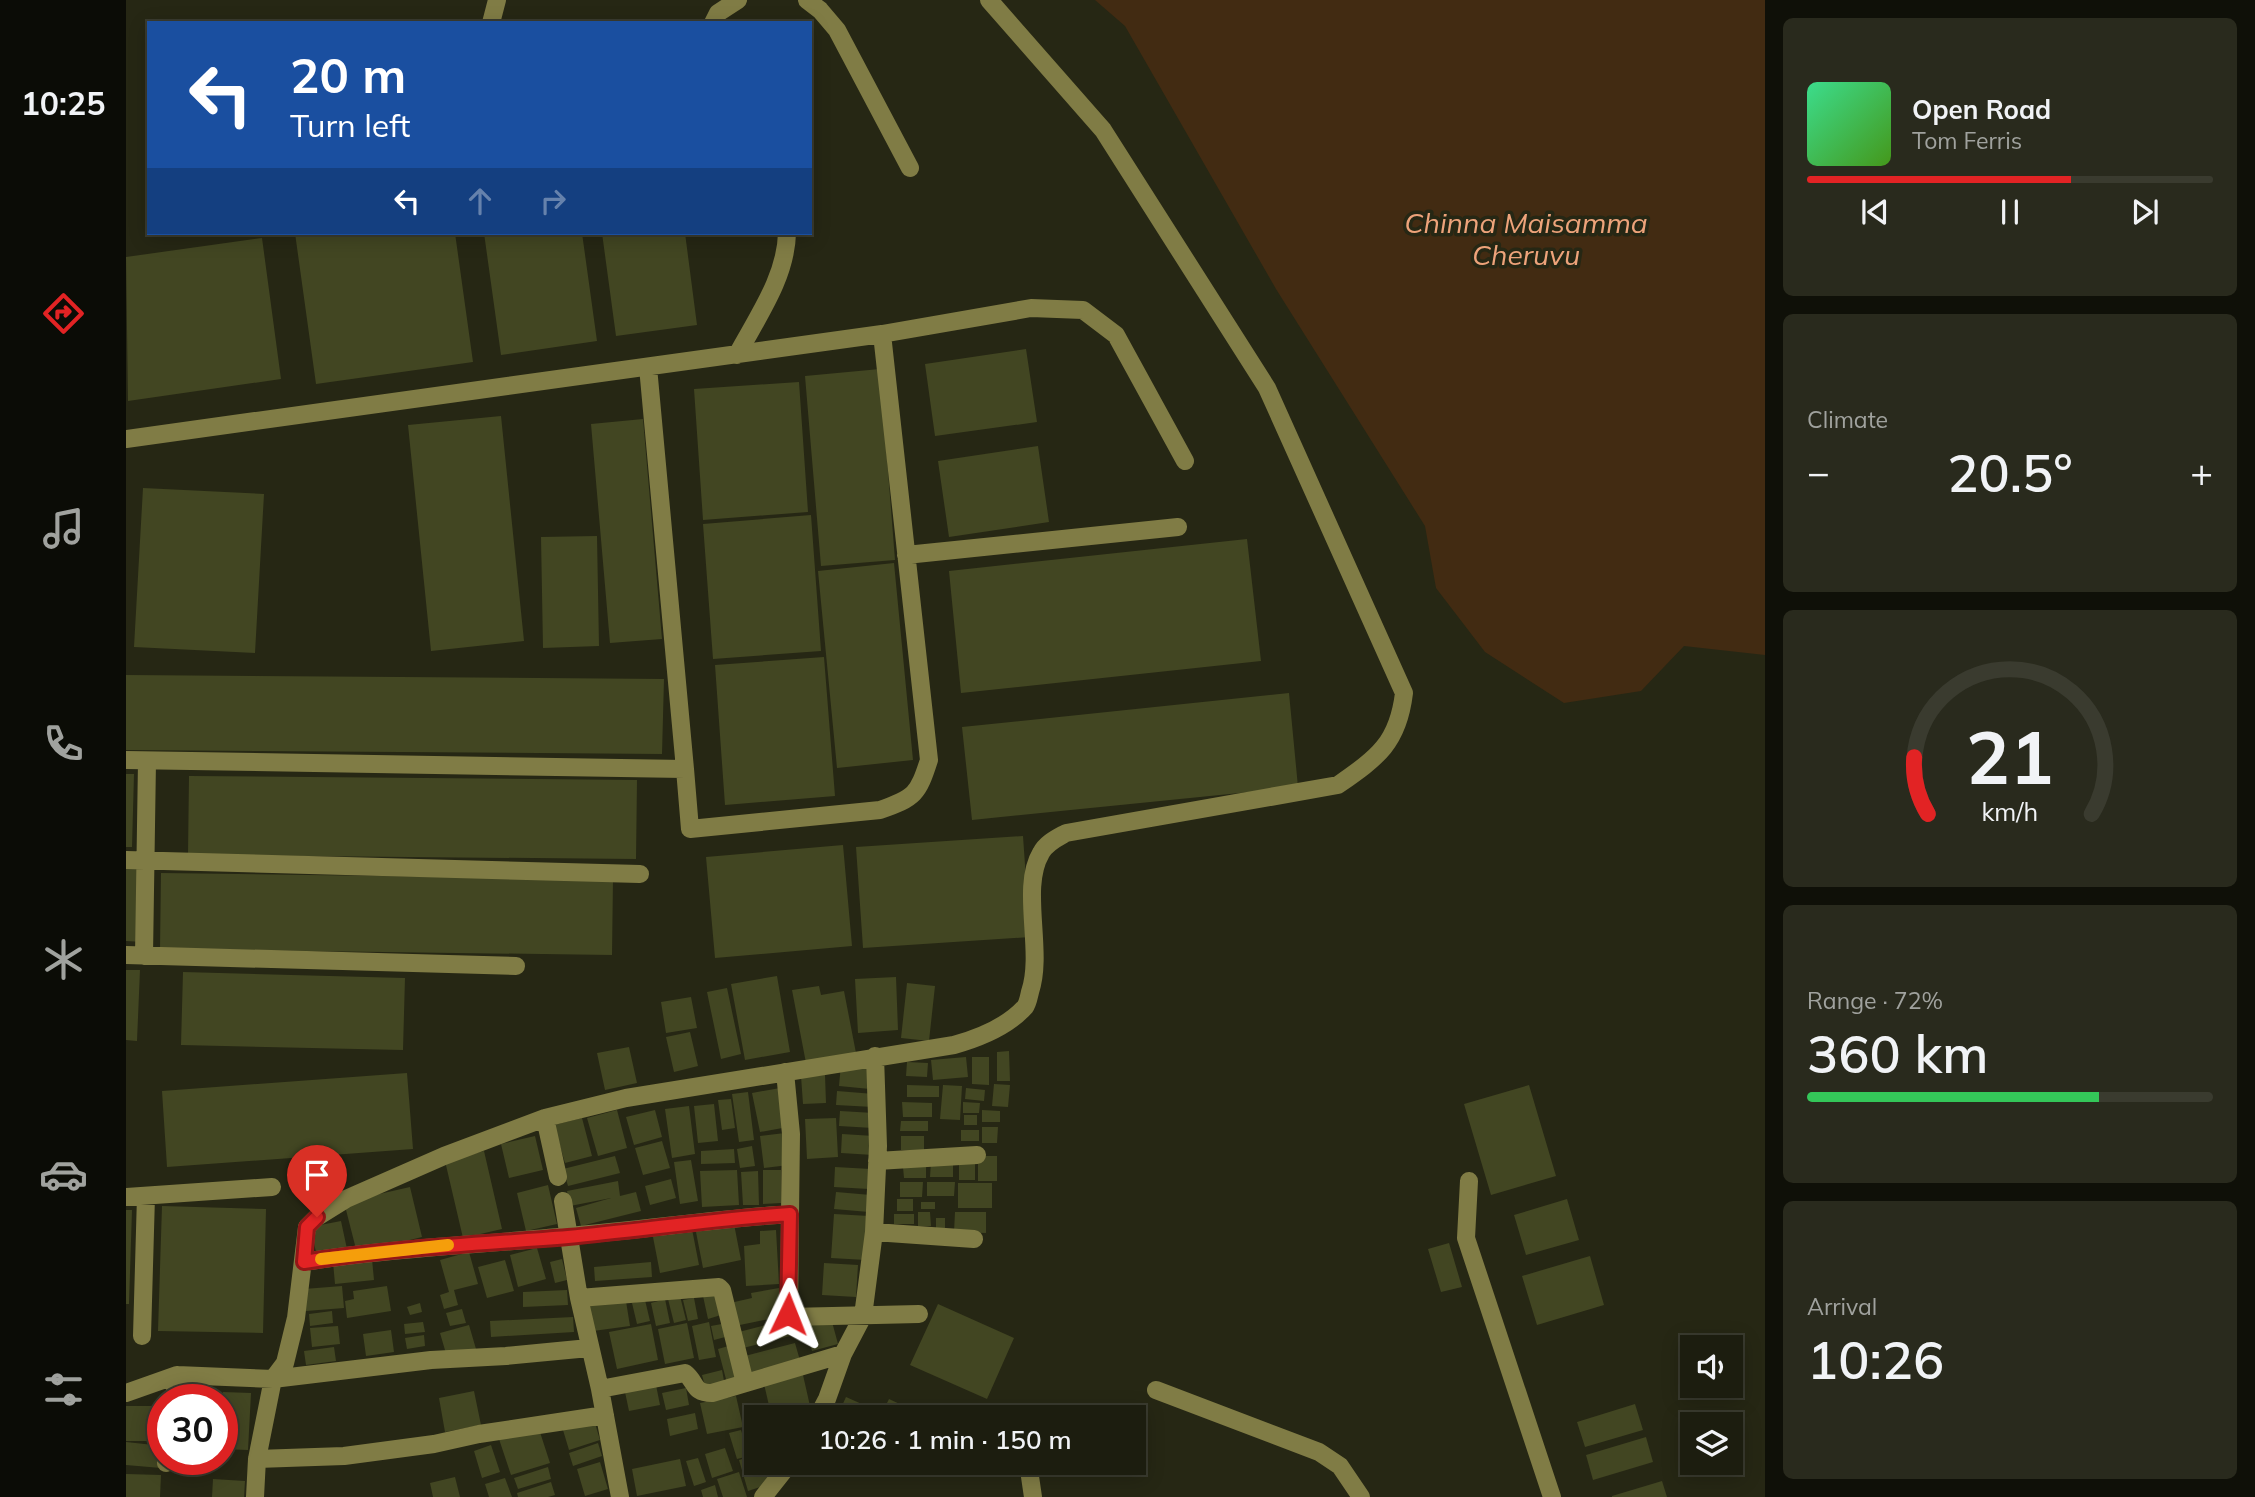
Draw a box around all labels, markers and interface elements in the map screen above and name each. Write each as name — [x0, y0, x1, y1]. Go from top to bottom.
text: 20 m — [290, 44, 406, 105]
icon: left — [175, 49, 266, 140]
text: 10:25 — [21, 83, 105, 123]
text: Open Road — [1912, 93, 2051, 126]
text: Turn left — [290, 105, 410, 145]
text: Tom Ferris — [1912, 126, 2022, 155]
icon: left — [388, 182, 426, 220]
icon: ahead — [461, 182, 499, 220]
icon: right — [534, 182, 572, 220]
icon: previous — [1856, 193, 1894, 231]
icon: pause — [1991, 193, 2029, 231]
icon: next — [2126, 193, 2164, 231]
water label: Chinna Maisamma Cheruvu — [1404, 205, 1648, 272]
icon: directions — [39, 289, 88, 338]
text: Climate — [1807, 405, 1888, 434]
text: 20.5° — [1947, 440, 2073, 505]
text: − — [1807, 448, 1830, 496]
text: + — [2190, 448, 2213, 496]
icon: music — [39, 504, 88, 553]
text: 21 — [1966, 712, 2054, 803]
icon: phone — [39, 719, 88, 768]
text: km/h — [1982, 796, 2038, 827]
icon: climate — [39, 935, 88, 984]
text: Range · 72% — [1807, 986, 1943, 1015]
text: 360 km — [1807, 1021, 1988, 1086]
pin — [287, 1145, 347, 1217]
icon: car — [39, 1150, 88, 1199]
icon: arrive — [298, 1156, 336, 1194]
position arrow — [751, 1277, 825, 1351]
text: Arrival — [1807, 1292, 1877, 1321]
text: 10:26 — [1807, 1327, 1944, 1392]
map controls — [1680, 1335, 1743, 1475]
button: sound — [1680, 1335, 1743, 1398]
icon: filters — [39, 1365, 88, 1414]
speed limit sign: 30 — [147, 1384, 238, 1475]
button: layers — [1680, 1412, 1743, 1475]
text: 10:26 · 1 min · 150 m — [818, 1423, 1072, 1456]

